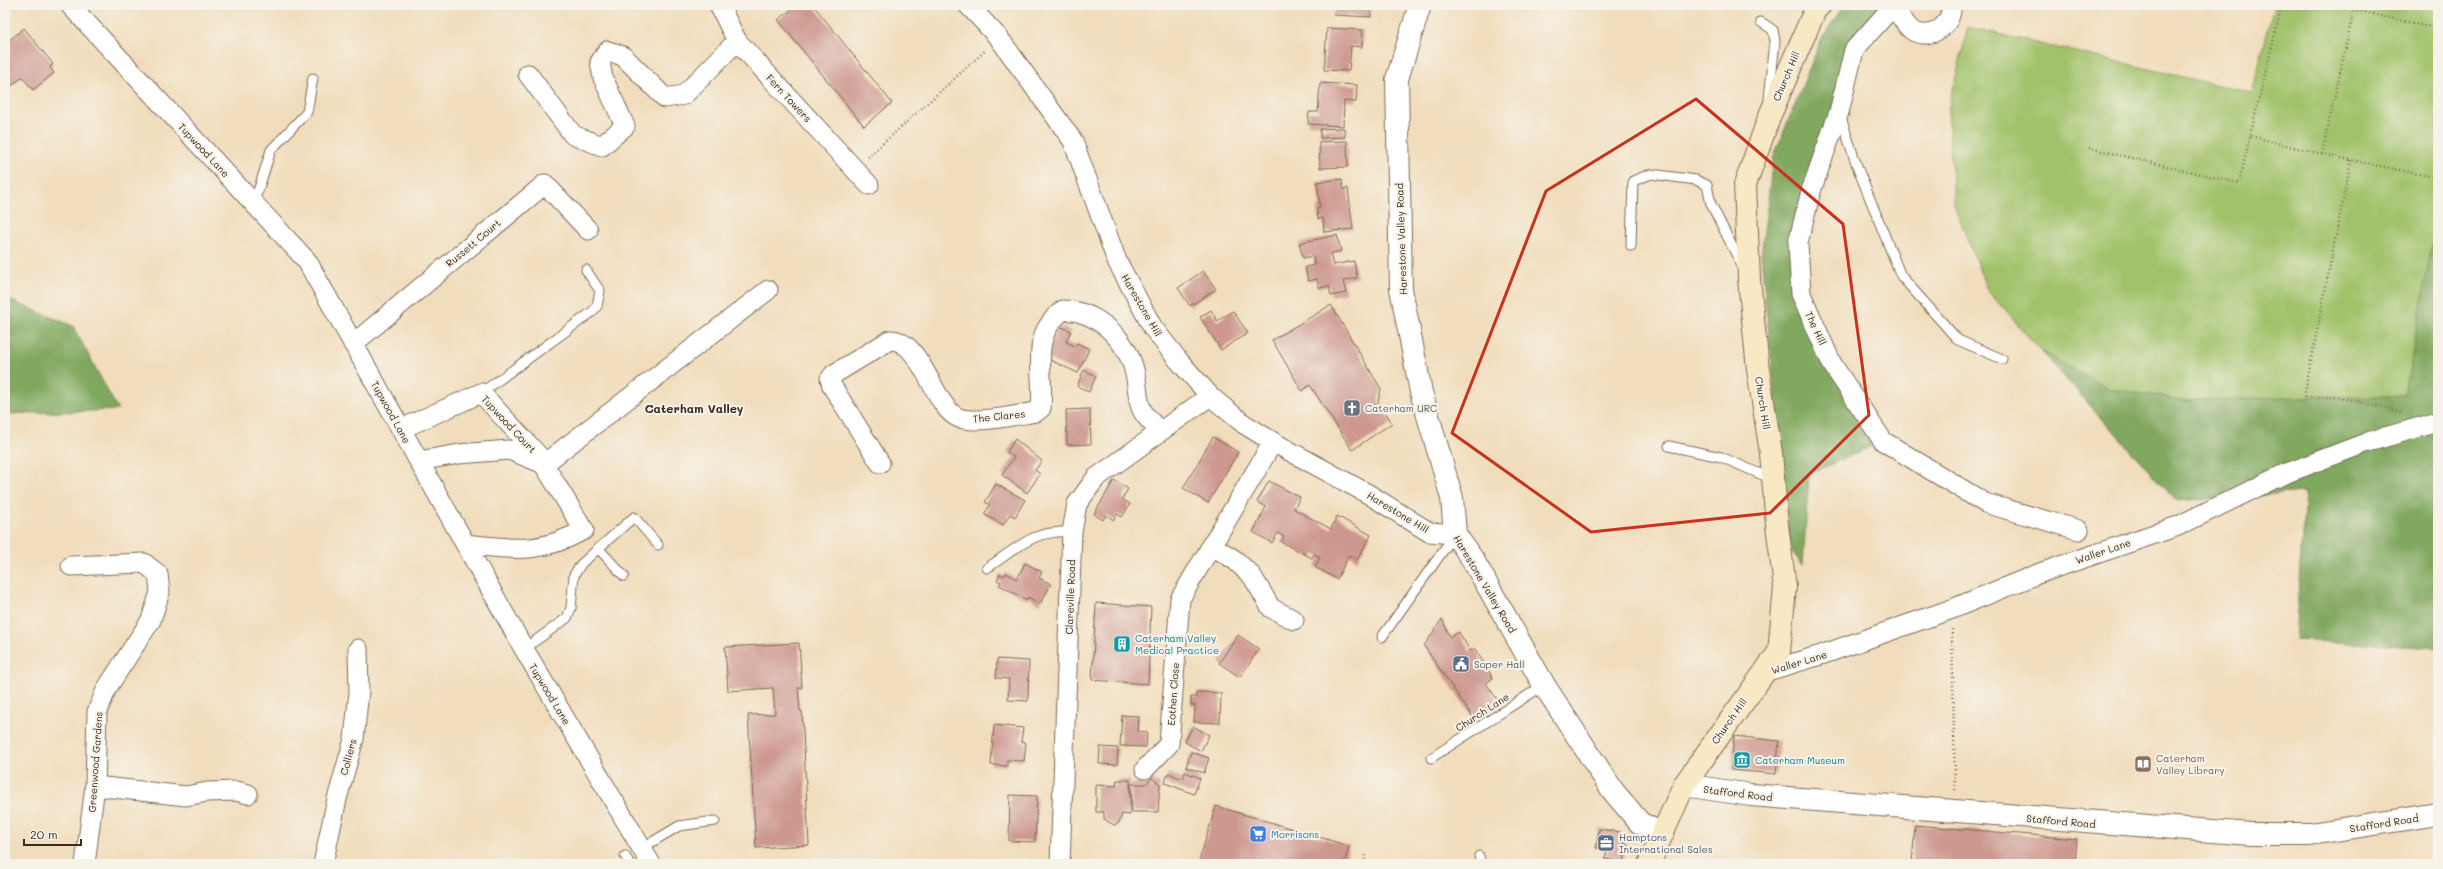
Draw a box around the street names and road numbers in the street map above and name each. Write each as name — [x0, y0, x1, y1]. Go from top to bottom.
street label: Church Hill — [1769, 49, 1803, 103]
street label: Fern Towers — [763, 71, 815, 125]
street label: Tupwood Lane — [175, 120, 233, 180]
street label: Harestone Valley Road — [1392, 183, 1410, 295]
street label: Russett Court — [443, 216, 503, 270]
street label: Harestone Hill — [1118, 271, 1166, 339]
street label: The Hill — [1802, 309, 1830, 347]
street label: Church Hill — [1752, 376, 1774, 430]
street label: Tupwood Lane — [368, 378, 414, 446]
street label: Tupwood Court — [479, 392, 539, 456]
street label: The Clares — [972, 406, 1026, 426]
street label: Harestone Hill — [1364, 488, 1432, 536]
street label: Harestone Valley Road — [1450, 532, 1520, 636]
street label: Waller Lane — [2073, 535, 2133, 567]
street label: Clareville Road — [1062, 559, 1078, 635]
street label: Waller Lane — [1769, 647, 1829, 677]
street label: Tupwood Lane — [526, 661, 574, 727]
street label: Eothen Close — [1164, 662, 1182, 726]
street label: Church Lane — [1453, 689, 1511, 735]
street label: Church Hill — [1708, 695, 1750, 747]
street label: Greenwood Gardens — [84, 711, 106, 813]
street label: Colliers — [336, 737, 360, 777]
street label: Stafford Road — [1703, 782, 1773, 804]
street label: Stafford Road — [2026, 811, 2096, 831]
street label: Stafford Road — [2349, 811, 2419, 835]

